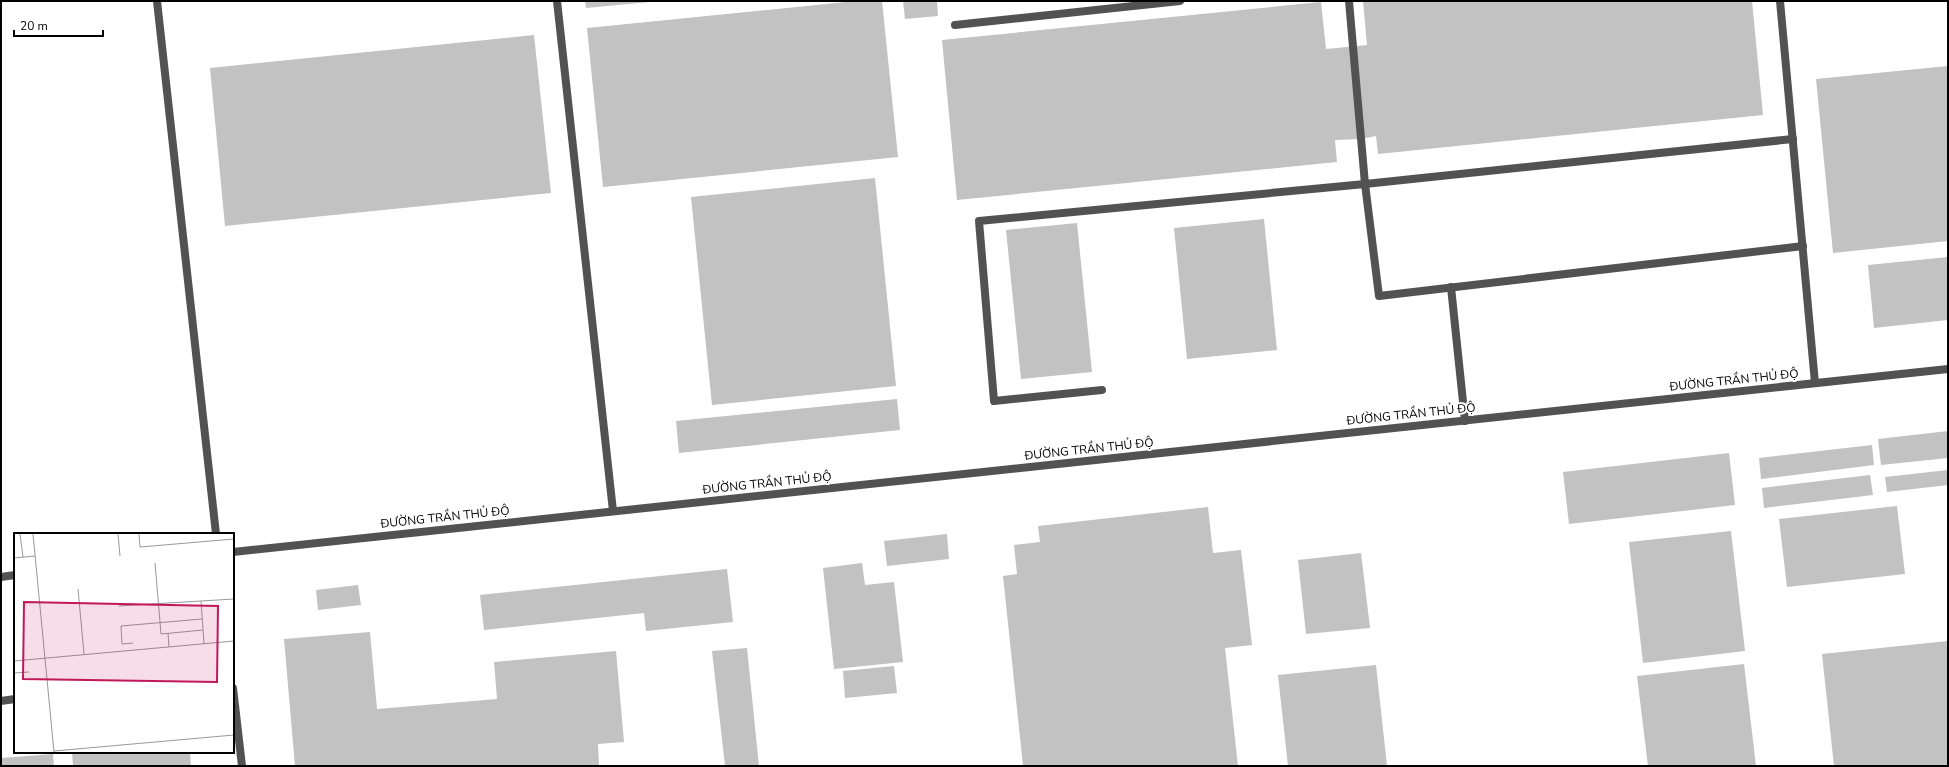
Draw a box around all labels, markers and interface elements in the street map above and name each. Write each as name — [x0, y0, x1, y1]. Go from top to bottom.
scale bar — [14, 12, 103, 38]
text: 20 m — [20, 18, 48, 34]
street label: ĐƯỜNG TRẦN THỦ ĐỘ — [1668, 364, 1799, 395]
street label: ĐƯỜNG TRẦN THỦ ĐỘ — [1345, 398, 1476, 429]
street label: ĐƯỜNG TRẦN THỦ ĐỘ — [1023, 433, 1154, 464]
street label: ĐƯỜNG TRẦN THỦ ĐỘ — [701, 467, 832, 498]
street label: ĐƯỜNG TRẦN THỦ ĐỘ — [379, 501, 510, 532]
inset map — [14, 533, 234, 753]

